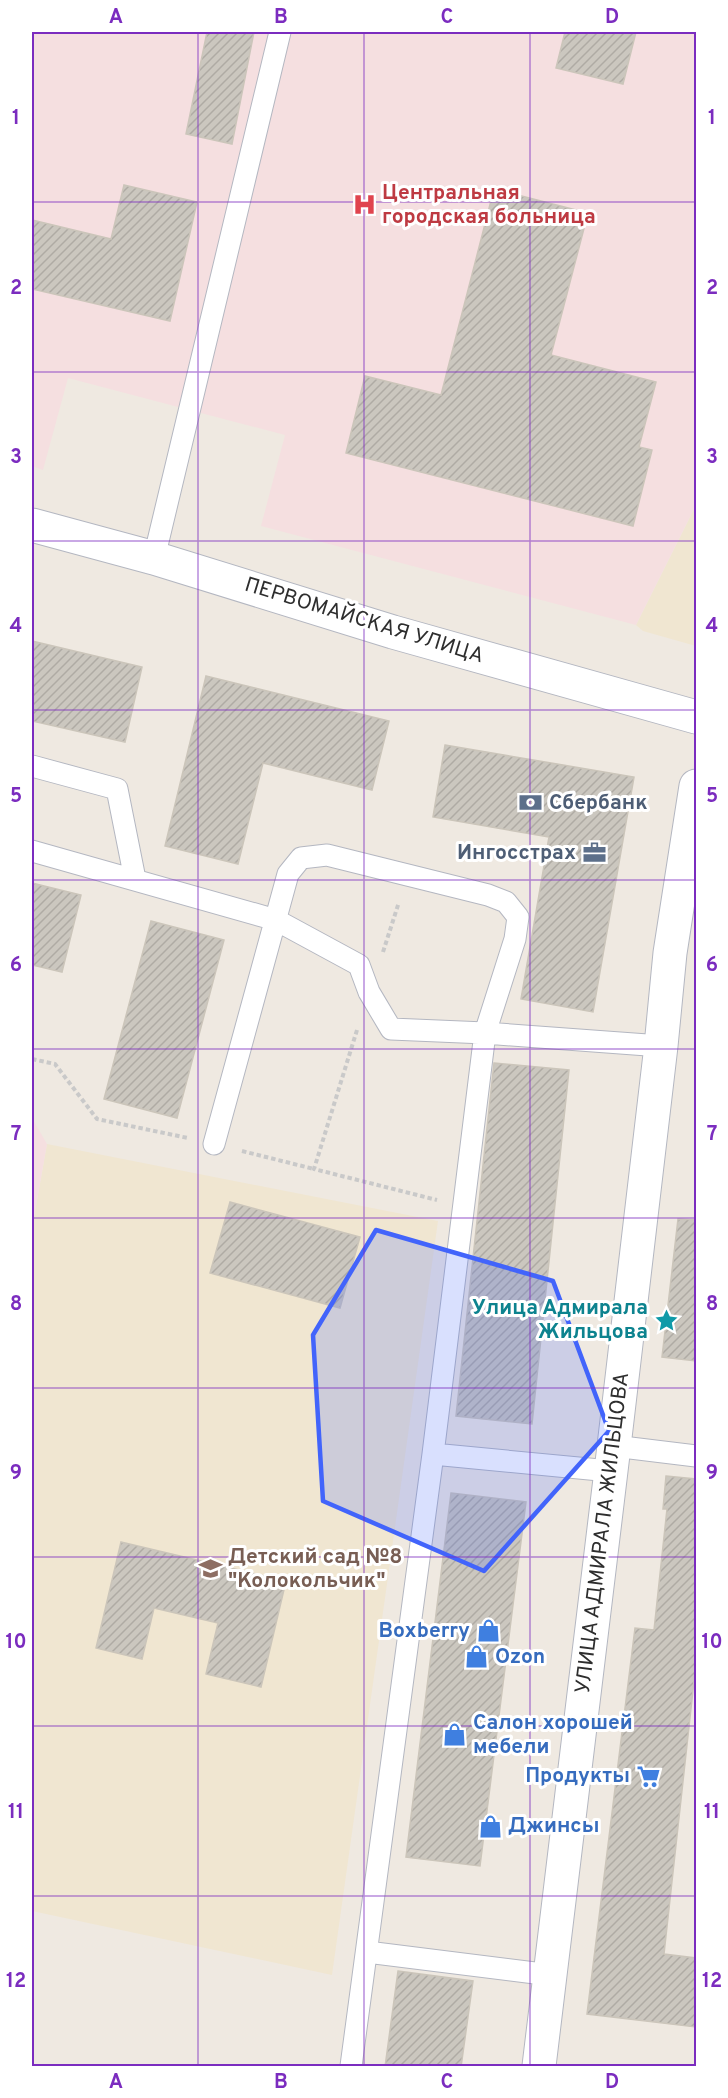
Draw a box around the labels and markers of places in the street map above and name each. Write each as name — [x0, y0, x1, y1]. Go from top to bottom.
place label: Центральная городская больница — [382, 180, 596, 231]
hospital icon: Центральная городская больница — [351, 192, 377, 218]
bank icon: Сбербанк — [518, 790, 544, 816]
place label: Сбербанк — [549, 790, 648, 817]
place label: Ингосстрах — [457, 840, 576, 867]
office icon: Ингосстрах — [581, 840, 607, 866]
place label: Улица Адмирала Жильцова — [472, 1295, 648, 1346]
place icon: Улица Адмирала Жильцова — [653, 1307, 679, 1333]
place label: Детский сад №8 "Колокольчик" — [228, 1544, 403, 1595]
school or university icon: Детский сад №8 "Колокольчик" — [197, 1556, 223, 1582]
place label: Boxberry — [378, 1618, 470, 1645]
shop icon: Boxberry — [475, 1618, 501, 1644]
shop icon: Ozon — [464, 1644, 490, 1670]
place label: Ozon — [495, 1644, 545, 1671]
place label: Салон хорошей мебели — [473, 1710, 633, 1761]
shop icon: Салон хорошей мебели — [442, 1722, 468, 1748]
place label: Продукты — [525, 1763, 630, 1790]
supermarket icon: Продукты — [635, 1763, 661, 1789]
shop icon: Джинсы — [477, 1813, 503, 1839]
place label: Джинсы — [508, 1813, 599, 1840]

